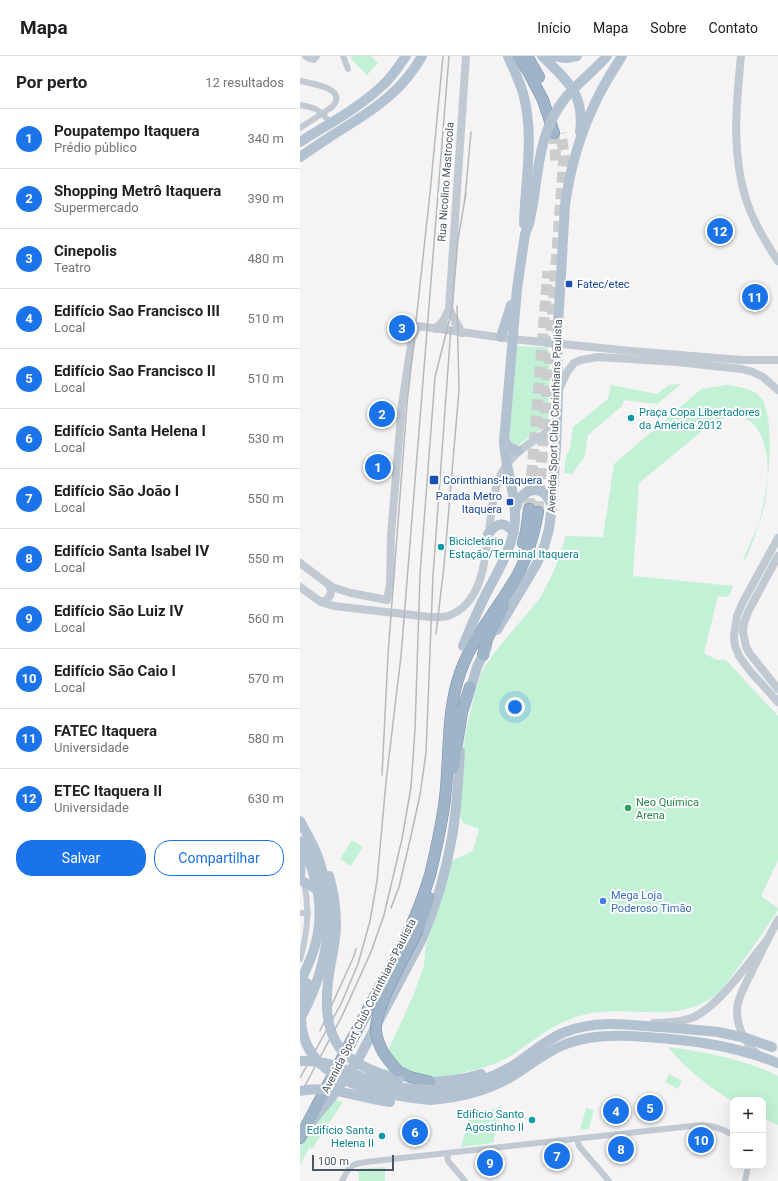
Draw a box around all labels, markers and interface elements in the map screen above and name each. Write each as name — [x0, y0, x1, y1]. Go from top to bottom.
text: Mapa — [20, 16, 68, 39]
text: Início — [537, 20, 571, 36]
text: Mapa — [593, 20, 628, 36]
text: Sobre — [650, 20, 687, 36]
text: Contato — [709, 20, 758, 36]
text: Por perto — [16, 72, 87, 92]
text: 12 resultados — [205, 75, 284, 90]
text: Poupatempo Itaquera — [54, 122, 199, 140]
street label: Rua Nicolino Mastrocola — [435, 122, 457, 242]
text: 1 — [25, 131, 33, 146]
text: 340 m — [247, 131, 284, 146]
text: Prédio público — [54, 140, 137, 155]
text: Shopping Metrô Itaquera — [54, 182, 221, 200]
text: 2 — [25, 191, 33, 206]
text: 390 m — [247, 191, 284, 206]
text: Supermercado — [54, 200, 139, 215]
pin: 12 — [707, 216, 733, 246]
text: Cinepolis — [54, 242, 117, 260]
text: 3 — [25, 251, 33, 266]
text: 480 m — [247, 251, 284, 266]
text: Teatro — [54, 260, 91, 275]
place label: Fatec/etec — [577, 278, 630, 291]
marker: Fatec/etec — [564, 279, 574, 289]
pin: 11 — [742, 282, 768, 312]
text: Edifício Sao Francisco III — [54, 302, 220, 320]
text: 4 — [25, 311, 33, 326]
text: 510 m — [247, 311, 284, 326]
pin: 3 — [389, 313, 415, 343]
street label: Avenida Sport Club Corinthians Paulista — [545, 319, 565, 513]
text: Local — [54, 320, 85, 335]
text: Edifício Sao Francisco II — [54, 362, 216, 380]
text: 5 — [25, 371, 33, 386]
text: 510 m — [247, 371, 284, 386]
text: Local — [54, 380, 85, 395]
pin: 2 — [369, 399, 395, 429]
place label: Praça Copa Libertadores da América 2012 — [639, 406, 760, 432]
marker: Praça Copa Libertadores da América 2012 — [626, 413, 636, 423]
text: Edifício Santa Helena I — [54, 422, 206, 440]
text: 6 — [25, 431, 33, 446]
text: 530 m — [247, 431, 284, 446]
text: Local — [54, 440, 85, 455]
pin: 1 — [365, 452, 391, 482]
marker: Corinthians-Itaquera — [428, 474, 440, 486]
place label: Corinthians-Itaquera — [443, 474, 542, 487]
text: Edifício São João I — [54, 482, 179, 500]
place label: Parada Metro Itaquera — [436, 490, 502, 516]
text: 7 — [25, 491, 33, 506]
text: 550 m — [247, 491, 284, 506]
marker: Parada Metro Itaquera — [505, 497, 515, 507]
text: Local — [54, 500, 85, 515]
place label: Bicicletário Estação/Terminal Itaquera — [449, 535, 579, 561]
text: Edifício Santa Isabel IV — [54, 542, 209, 560]
marker: Bicicletário Estação/Terminal Itaquera — [436, 542, 446, 552]
text: 8 — [25, 551, 33, 566]
text: 550 m — [247, 551, 284, 566]
text: Local — [54, 560, 85, 575]
text: Edifício São Luiz IV — [54, 602, 183, 620]
text: 9 — [25, 611, 33, 626]
text: 560 m — [247, 611, 284, 626]
text: Local — [54, 620, 85, 635]
text: Edifício São Caio I — [54, 662, 176, 680]
text: 10 — [22, 671, 36, 686]
text: 570 m — [247, 671, 284, 686]
text: Local — [54, 680, 85, 695]
your location — [505, 697, 525, 717]
text: FATEC Itaquera — [54, 722, 157, 740]
text: 11 — [22, 731, 36, 746]
text: 580 m — [247, 731, 284, 746]
text: Universidade — [54, 740, 129, 755]
text: ETEC Itaquera II — [54, 782, 162, 800]
text: 12 — [22, 791, 36, 806]
text: 630 m — [247, 791, 284, 806]
place label: Neo Química Arena — [636, 796, 699, 822]
text: Universidade — [54, 800, 129, 815]
marker: Neo Química Arena — [623, 803, 633, 813]
button: Salvar — [16, 840, 146, 876]
button: Compartilhar — [154, 840, 284, 876]
place label: Mega Loja Poderoso Timão — [611, 889, 692, 915]
marker: Mega Loja Poderoso Timão — [598, 896, 608, 906]
street label: Avenida Sport Club Corinthians Paulista — [319, 917, 419, 1095]
pin: 5 — [637, 1093, 663, 1123]
pin: 4 — [603, 1096, 629, 1126]
map controls — [730, 1097, 766, 1169]
button: + — [730, 1097, 766, 1133]
place label: Edifício Santo Agostinho II — [457, 1108, 524, 1134]
marker: Edifício Santo Agostinho II — [527, 1115, 537, 1125]
pin: 6 — [402, 1117, 428, 1147]
place label: Edifício Santa Helena II — [307, 1124, 374, 1150]
pin: 10 — [688, 1125, 714, 1155]
marker: Edifício Santa Helena II — [377, 1131, 387, 1141]
button: − — [730, 1133, 766, 1169]
pin: 8 — [608, 1134, 634, 1164]
pin: 7 — [544, 1141, 570, 1171]
pin: 9 — [477, 1148, 503, 1178]
scale bar — [312, 1153, 394, 1172]
text: 100 m — [318, 1155, 349, 1168]

